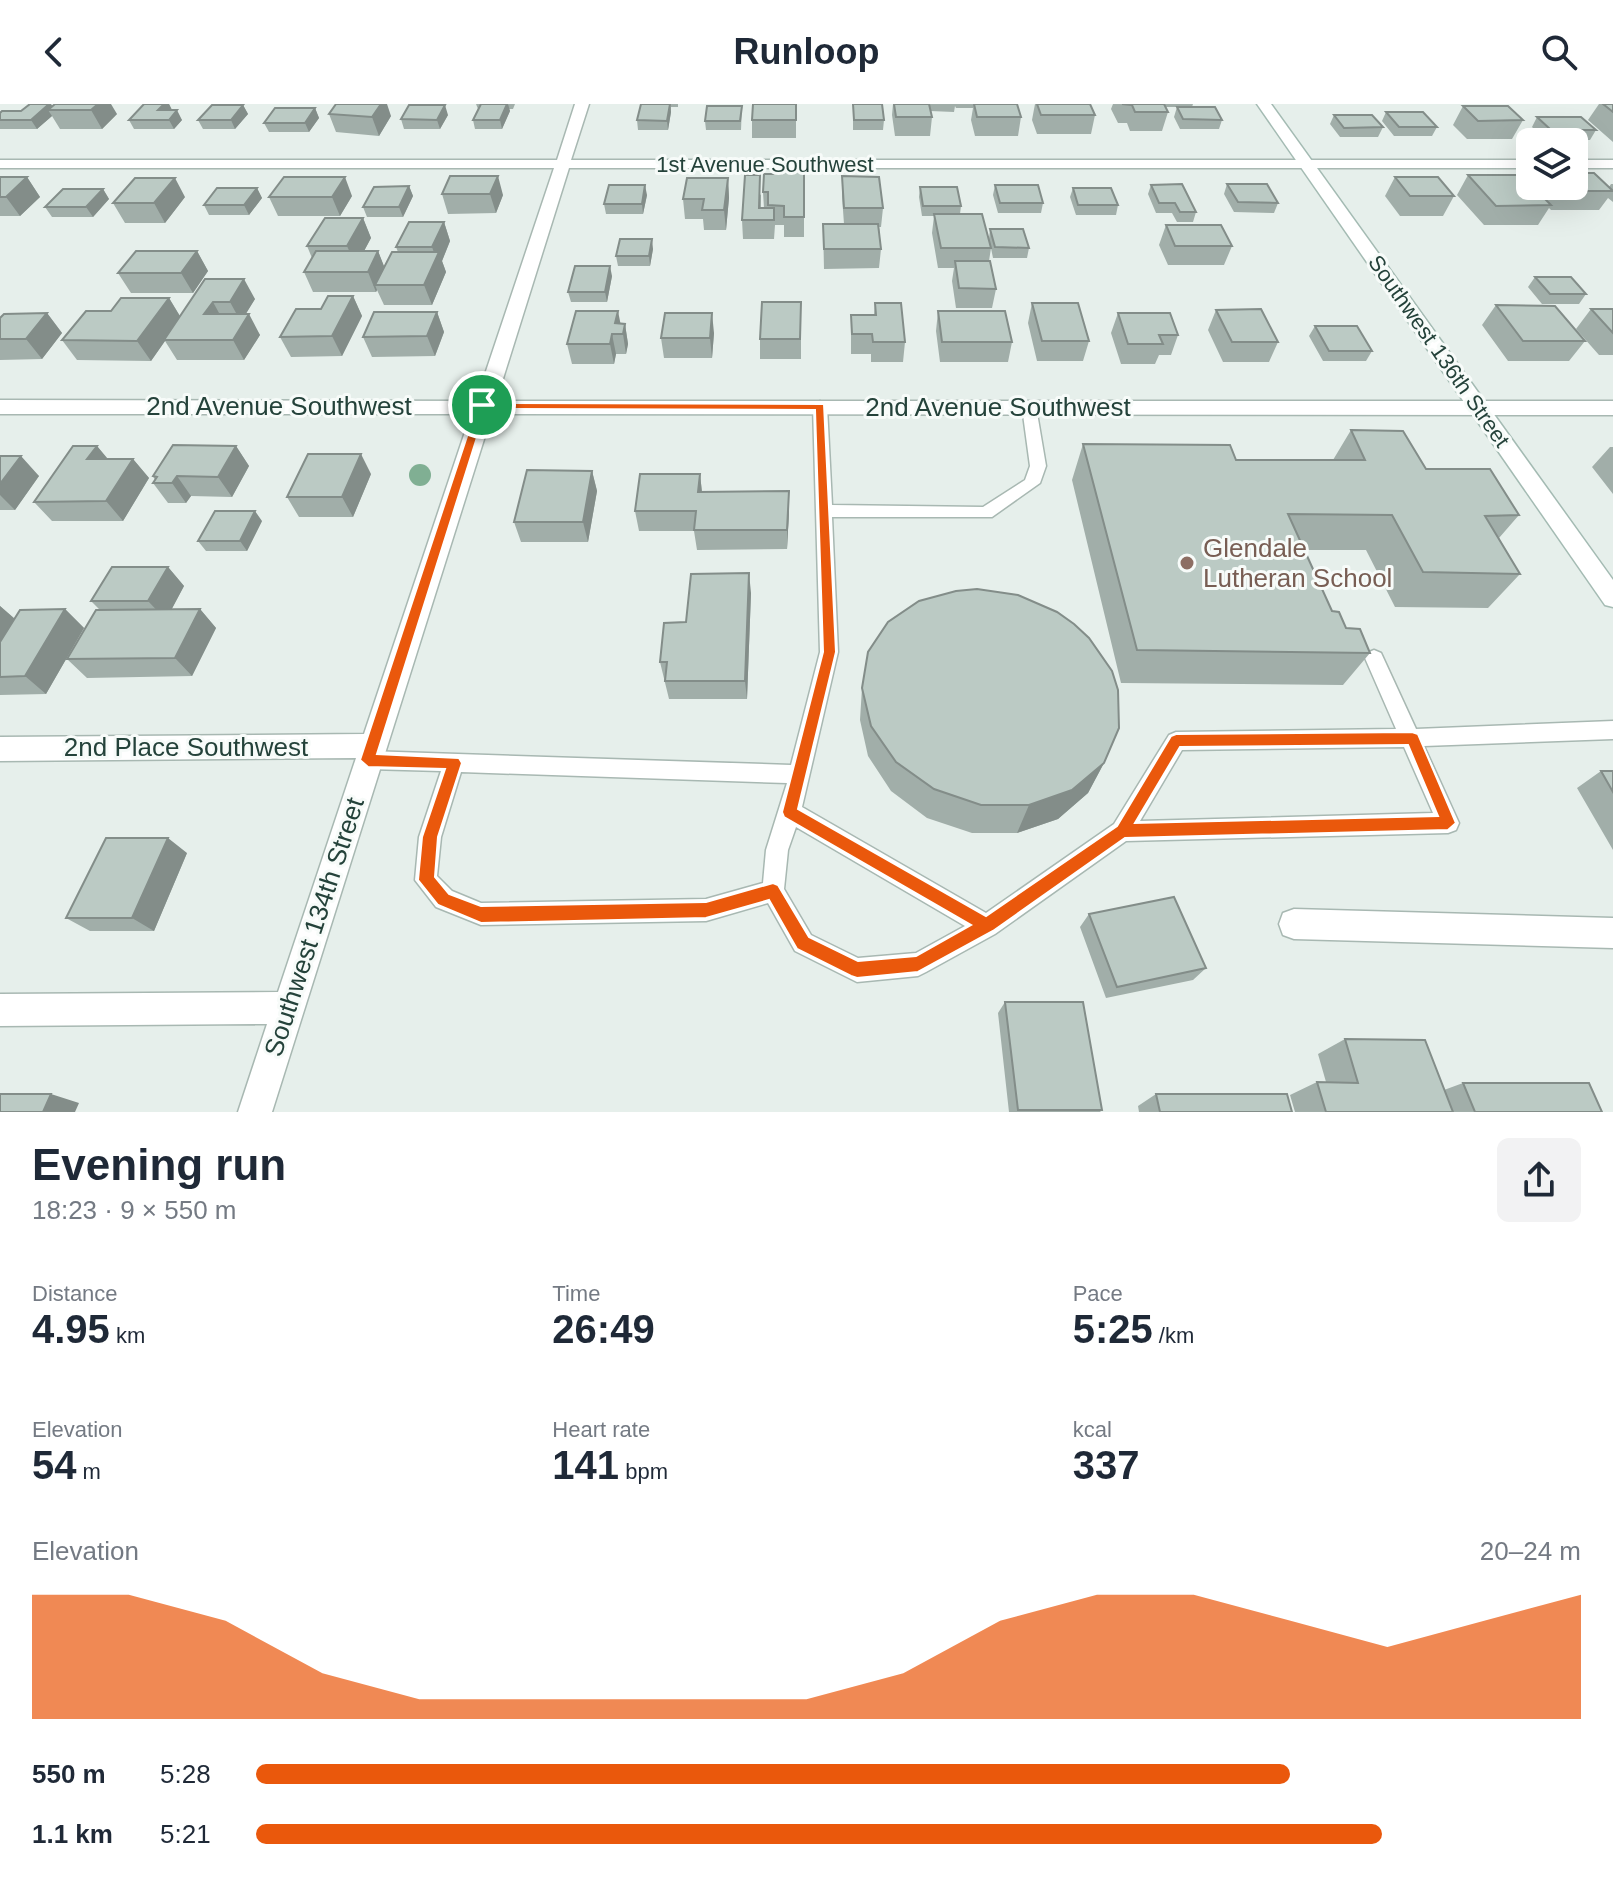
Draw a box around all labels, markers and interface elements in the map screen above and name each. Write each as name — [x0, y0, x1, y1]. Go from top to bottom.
icon: back — [32, 30, 76, 74]
icon: search — [1537, 30, 1581, 74]
text: Runloop — [734, 31, 879, 72]
map controls — [1516, 128, 1588, 200]
button: layers — [1516, 128, 1588, 200]
street label: 1st Avenue Southwest — [656, 152, 874, 177]
street label: Southwest 136th Street — [1363, 250, 1515, 452]
pin — [448, 371, 516, 439]
icon: arrive — [460, 383, 504, 427]
street label: 2nd Avenue Southwest — [146, 391, 413, 421]
street label: 2nd Avenue Southwest — [865, 392, 1132, 422]
place label: Glendale Lutheran School — [1203, 533, 1392, 593]
marker: Glendale Lutheran School — [1178, 554, 1196, 572]
street label: 2nd Place Southwest — [64, 732, 309, 762]
street label: Southwest 134th Street — [258, 793, 370, 1060]
button: share — [1497, 1138, 1581, 1222]
text: Evening run — [32, 1140, 286, 1189]
text: 18:23 · 9 × 550 m — [32, 1195, 237, 1225]
text: Distance — [32, 1281, 118, 1306]
text: Time — [552, 1281, 600, 1306]
text: Pace — [1073, 1281, 1123, 1306]
text: 4.95 — [32, 1307, 110, 1351]
text: 26:49 — [552, 1307, 655, 1351]
text: 5:25 — [1073, 1307, 1153, 1351]
text: km — [110, 1323, 145, 1348]
text: /km — [1153, 1323, 1194, 1348]
text: Elevation — [32, 1417, 123, 1442]
text: Heart rate — [552, 1417, 650, 1442]
text: kcal — [1073, 1417, 1112, 1442]
text: 54 — [32, 1443, 77, 1487]
text: 141 — [552, 1443, 619, 1487]
text: 337 — [1073, 1443, 1139, 1487]
text: m — [77, 1459, 101, 1484]
text: bpm — [619, 1459, 668, 1484]
text: Elevation — [32, 1536, 139, 1566]
text: 20–24 m — [1480, 1536, 1581, 1566]
text: 550 m — [32, 1759, 106, 1789]
text: 5:28 — [160, 1759, 211, 1789]
text: 1.1 km — [32, 1819, 113, 1849]
text: 5:21 — [160, 1819, 211, 1849]

